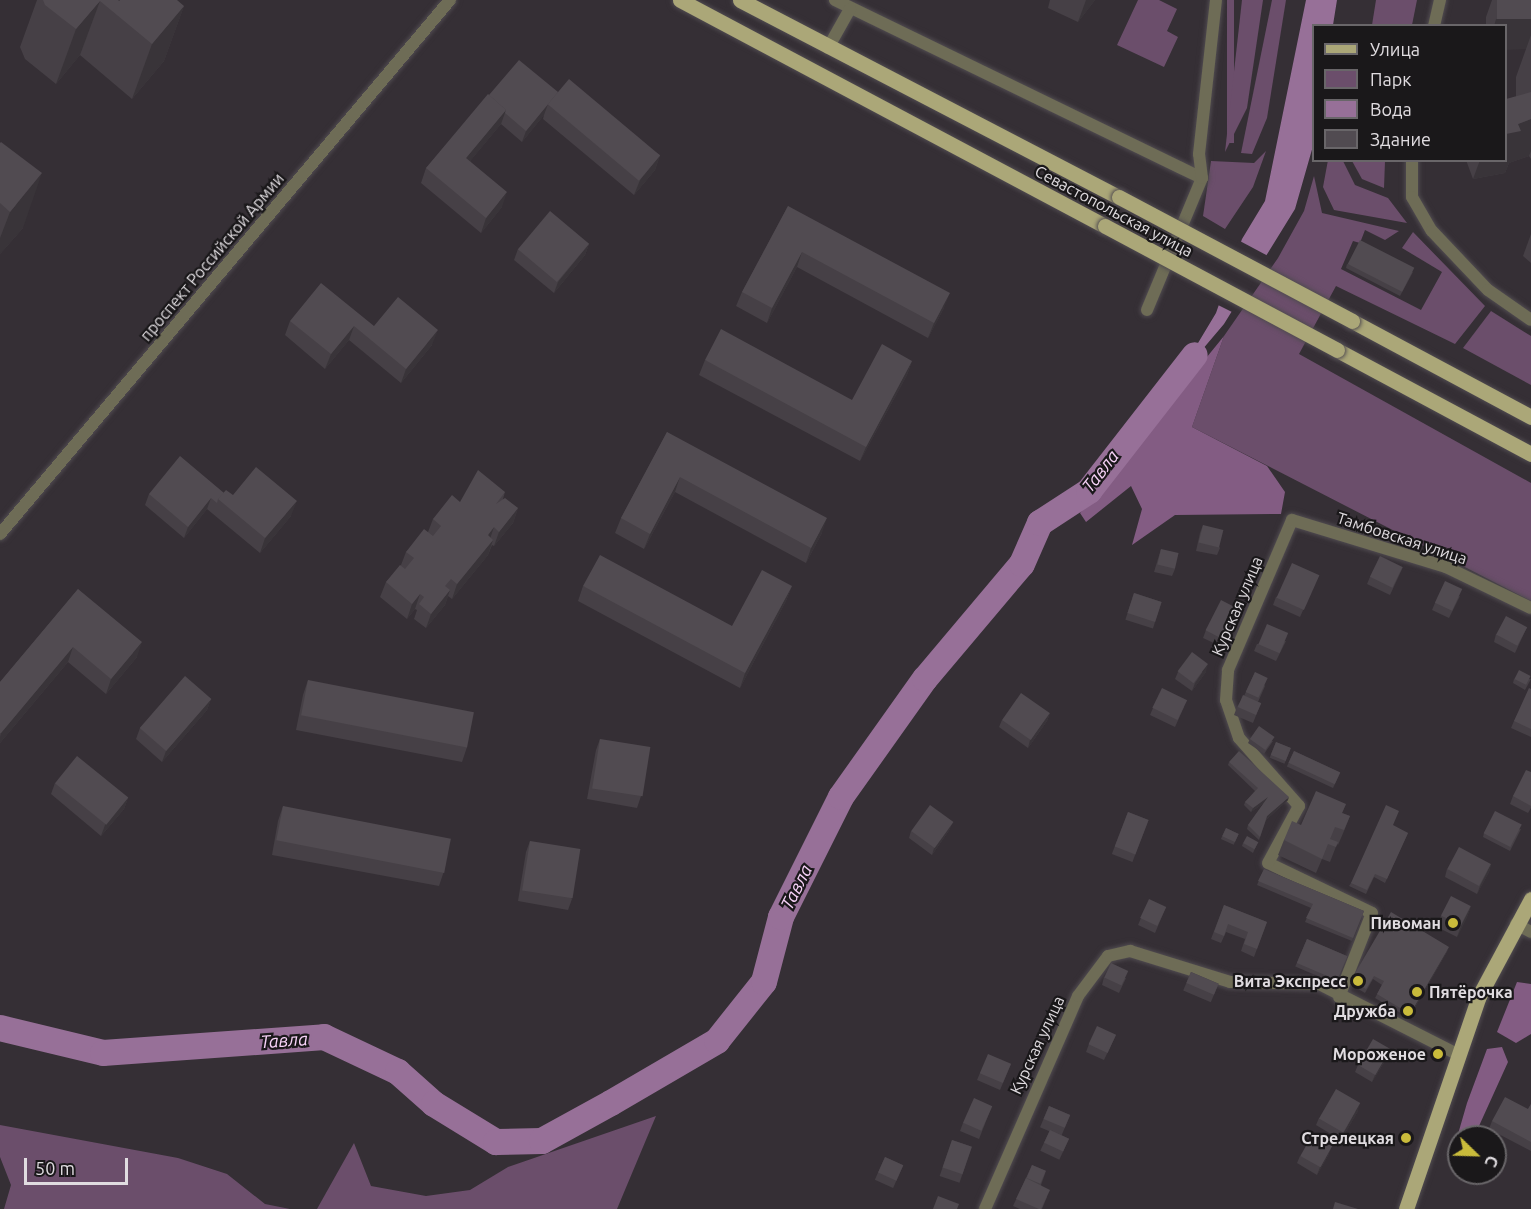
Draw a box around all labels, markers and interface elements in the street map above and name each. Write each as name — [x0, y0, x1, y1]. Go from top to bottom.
legend — [1312, 24, 1507, 162]
text: Улица — [1370, 39, 1420, 59]
text: Парк — [1370, 69, 1411, 89]
text: Вода — [1370, 99, 1412, 119]
text: Здание — [1370, 129, 1431, 149]
street label: Севастопольская улица — [1032, 161, 1196, 261]
street label: проспект Российской Армии — [136, 169, 288, 345]
water label: Тавла — [1077, 446, 1123, 496]
street label: Тамбовская улица — [1335, 508, 1469, 568]
street label: Курская улица — [1207, 553, 1267, 659]
water label: Тавла — [776, 861, 816, 913]
place label: Пивоман — [1370, 913, 1441, 933]
marker: Пивоман — [1446, 916, 1460, 930]
place label: Вита Экспресс — [1234, 971, 1346, 991]
marker: Вита Экспресс — [1351, 974, 1365, 988]
place label: Пятёрочка — [1429, 982, 1513, 1002]
marker: Пятёрочка — [1410, 985, 1424, 999]
street label: Курская улица — [1006, 993, 1068, 1097]
place label: Дружба — [1334, 1001, 1396, 1021]
marker: Дружба — [1401, 1004, 1415, 1018]
water label: Тавла — [260, 1028, 308, 1052]
place label: Мороженое — [1333, 1044, 1426, 1064]
marker: Мороженое — [1431, 1047, 1445, 1061]
north arrow — [1447, 1125, 1507, 1185]
place label: Стрелецкая — [1301, 1128, 1394, 1148]
marker: Стрелецкая — [1399, 1131, 1413, 1145]
scale bar — [27, 1146, 130, 1184]
text: С — [1481, 1153, 1502, 1169]
text: 50 m — [35, 1158, 75, 1178]

